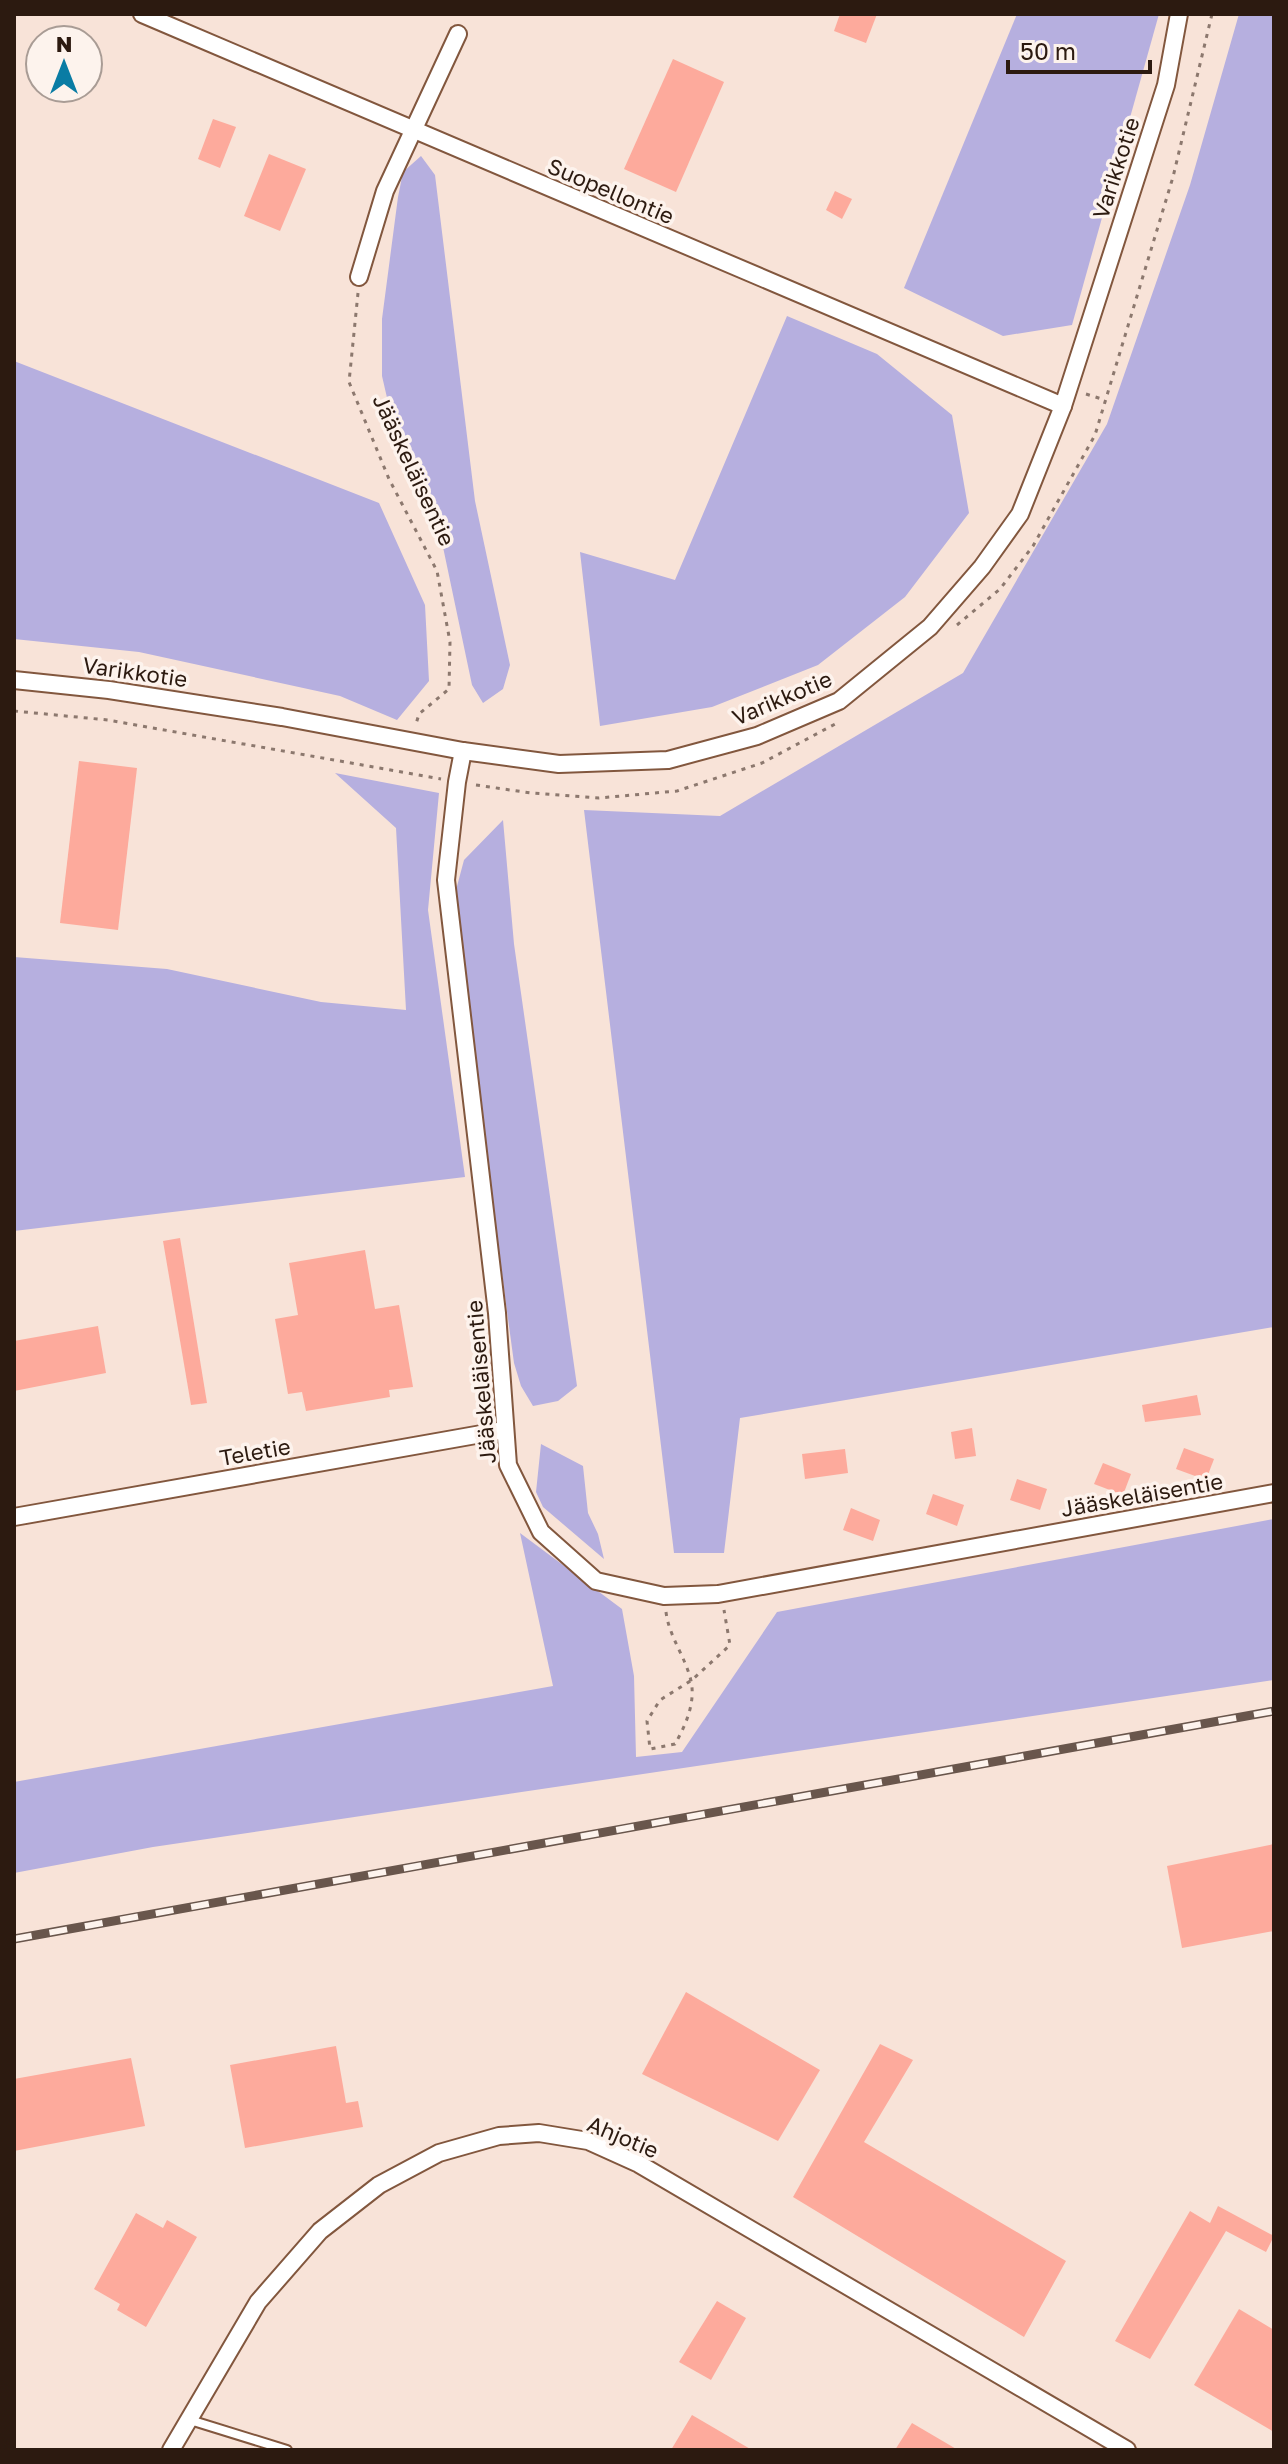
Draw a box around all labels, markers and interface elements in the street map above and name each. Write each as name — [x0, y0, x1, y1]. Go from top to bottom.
north arrow — [24, 24, 104, 104]
scale bar — [1008, 24, 1150, 74]
text: N — [56, 30, 72, 57]
text: 50 m — [1020, 36, 1076, 65]
street label: Varikkotie — [1086, 114, 1145, 222]
street label: Suopellontie — [544, 152, 678, 229]
street label: Jääskeläisentie — [368, 390, 461, 550]
street label: Varikkotie — [81, 651, 189, 692]
street label: Varikkotie — [728, 665, 836, 731]
street label: Jääskeläisentie — [460, 1299, 501, 1465]
street label: Teletie — [217, 1432, 292, 1471]
street label: Jääskeläisentie — [1059, 1467, 1225, 1522]
street label: Ahjotie — [583, 2109, 663, 2164]

